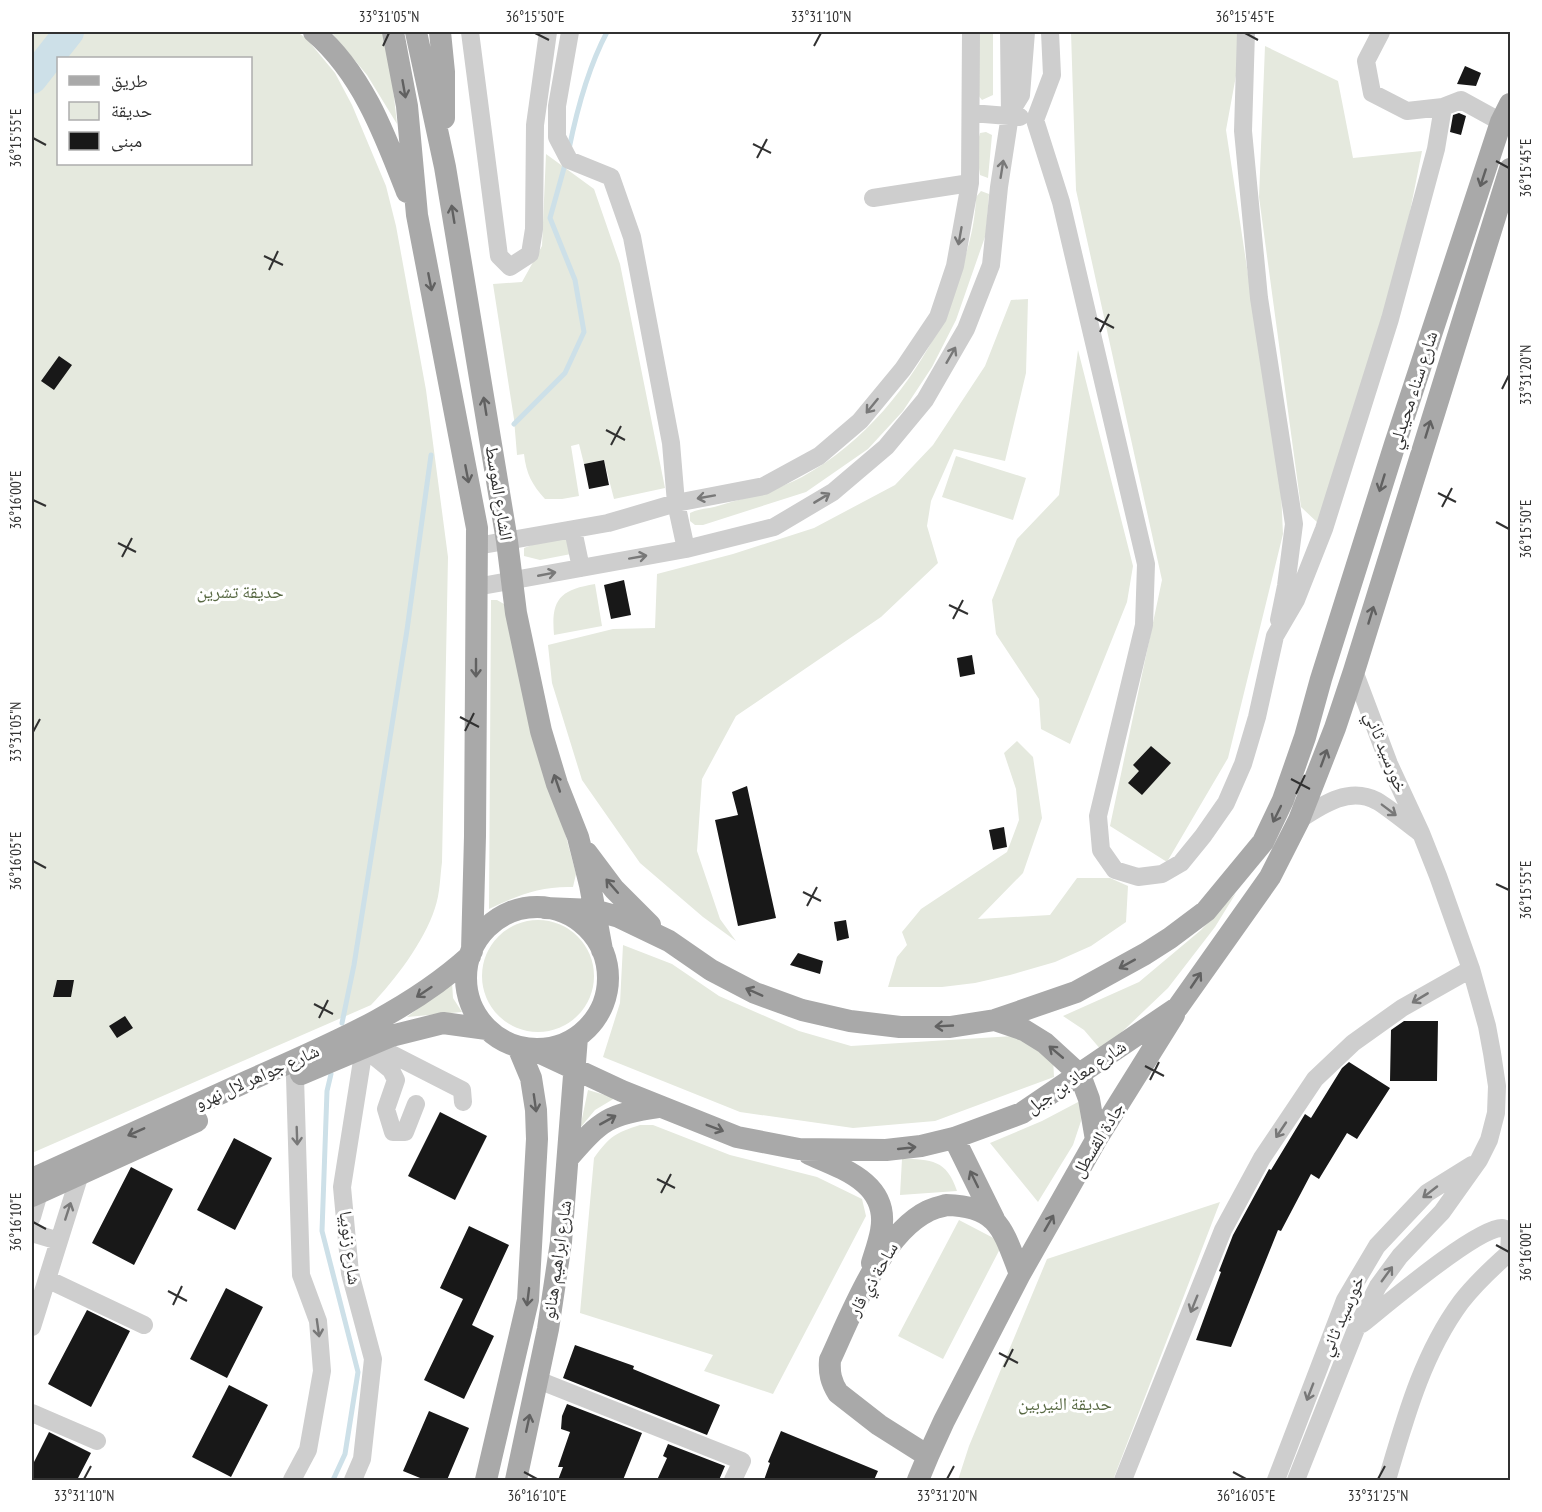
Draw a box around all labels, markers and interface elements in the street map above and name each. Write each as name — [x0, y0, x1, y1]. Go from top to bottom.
text: 33°31'05"N — [359, 7, 419, 26]
text: 36°15'50"E — [505, 7, 565, 26]
text: 33°31'10"N — [791, 7, 851, 26]
text: 36°15'45"E — [1215, 7, 1275, 26]
legend — [57, 57, 252, 165]
text: طريق — [111, 69, 148, 92]
one-way arrow — [399, 79, 410, 98]
text: حديقة — [111, 99, 152, 122]
text: 36°15'55"E — [6, 108, 25, 168]
text: مبنى — [111, 129, 142, 152]
text: 36°15'45"E — [1516, 138, 1535, 198]
one-way arrow — [996, 160, 1007, 180]
one-way arrow — [1477, 168, 1488, 187]
one-way arrow — [447, 204, 458, 224]
one-way arrow — [955, 226, 966, 245]
one-way arrow — [425, 272, 436, 291]
street label: شارع سناء محيدلي — [1383, 328, 1446, 453]
text: 33°31'20"N — [1516, 345, 1535, 405]
one-way arrow — [945, 347, 957, 364]
one-way arrow — [479, 397, 490, 416]
one-way arrow — [866, 398, 879, 414]
one-way arrow — [1423, 419, 1434, 438]
street label: الشارع الموسط — [481, 444, 518, 542]
one-way arrow — [462, 463, 473, 483]
text: 36°16'00"E — [6, 470, 25, 530]
one-way arrow — [1376, 473, 1387, 492]
one-way arrow — [697, 492, 716, 503]
one-way arrow — [813, 492, 830, 504]
text: 36°15'50"E — [1516, 499, 1535, 559]
one-way arrow — [628, 551, 648, 562]
one-way arrow — [537, 568, 556, 579]
park label: حديقة تشرين — [196, 580, 284, 603]
one-way arrow — [1366, 606, 1377, 625]
one-way arrow — [470, 657, 482, 677]
text: 33°31'05"N — [6, 702, 25, 762]
street label: خورسيد ثاني — [1356, 708, 1413, 797]
one-way arrow — [1319, 749, 1330, 768]
one-way arrow — [551, 774, 562, 792]
one-way arrow — [1381, 804, 1397, 817]
one-way arrow — [1270, 805, 1282, 823]
text: 36°16'05"E — [6, 831, 25, 891]
text: 36°15'55"E — [1516, 860, 1535, 920]
one-way arrow — [605, 879, 619, 894]
one-way arrow — [1119, 958, 1136, 970]
one-way arrow — [1190, 973, 1202, 989]
one-way arrow — [746, 985, 764, 997]
one-way arrow — [416, 986, 432, 998]
one-way arrow — [1412, 992, 1429, 1004]
one-way arrow — [935, 1021, 955, 1032]
street label: شارع معاذ بن جبل — [1021, 1035, 1130, 1119]
street label: شارع جواهر لال نهرو — [191, 1039, 323, 1114]
one-way arrow — [1049, 1045, 1064, 1059]
one-way arrow — [529, 1092, 540, 1112]
street label: جادة القسطل — [1066, 1098, 1129, 1181]
one-way arrow — [599, 1114, 616, 1126]
one-way arrow — [1274, 1121, 1286, 1138]
one-way arrow — [705, 1123, 724, 1134]
one-way arrow — [291, 1125, 302, 1145]
one-way arrow — [127, 1127, 145, 1138]
one-way arrow — [896, 1142, 916, 1153]
one-way arrow — [967, 1170, 979, 1188]
one-way arrow — [1422, 1186, 1438, 1199]
text: 36°16'10"E — [6, 1192, 25, 1252]
street label: شارع ابراهيم هنانو — [537, 1199, 577, 1321]
one-way arrow — [64, 1202, 75, 1221]
street label: شارع زنوبيا — [335, 1210, 366, 1286]
one-way arrow — [1043, 1215, 1055, 1232]
text: 36°16'00"E — [1516, 1222, 1535, 1282]
street label: ساحة ذي قار — [842, 1238, 906, 1322]
one-way arrow — [1381, 1266, 1393, 1282]
street label: خورسيد ثاني — [1314, 1272, 1373, 1361]
one-way arrow — [522, 1287, 533, 1307]
one-way arrow — [1188, 1294, 1199, 1313]
one-way arrow — [313, 1317, 324, 1337]
one-way arrow — [1304, 1382, 1315, 1401]
park label: حديقة النيربين — [1018, 1392, 1112, 1415]
one-way arrow — [523, 1414, 535, 1433]
text: 33°31'10"N — [54, 1486, 114, 1505]
text: 36°16'10"E — [507, 1486, 567, 1505]
text: 33°31'20"N — [917, 1486, 977, 1505]
text: 36°16'05"E — [1216, 1486, 1276, 1505]
text: 33°31'25"N — [1348, 1486, 1408, 1505]

